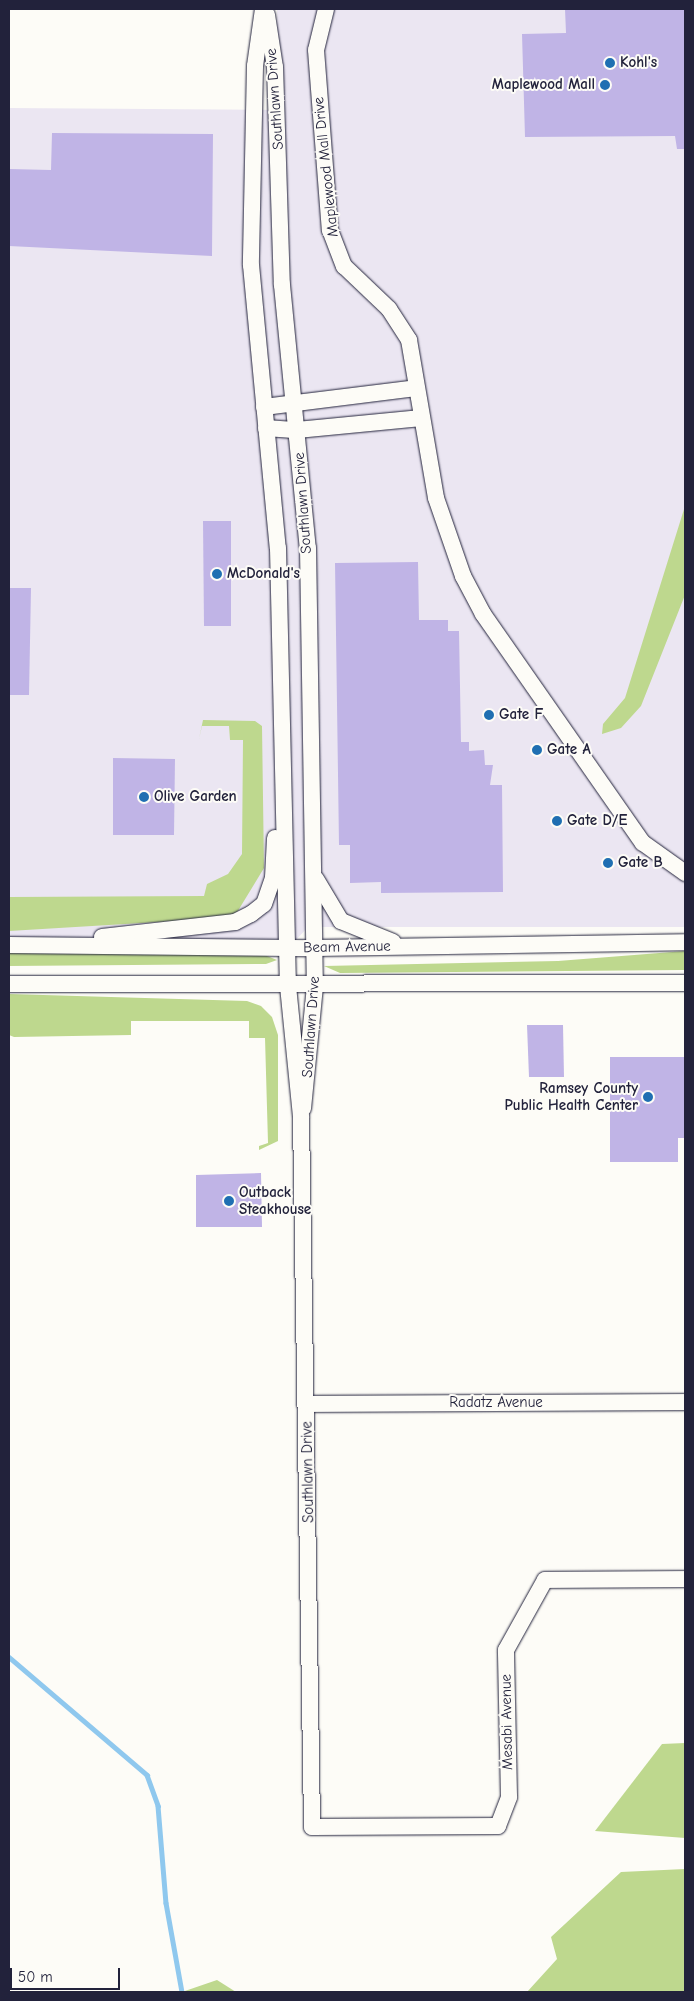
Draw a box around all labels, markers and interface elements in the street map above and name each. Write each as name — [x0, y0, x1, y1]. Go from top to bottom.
street label: Southlawn Drive — [262, 48, 288, 150]
place label: Kohl's — [620, 54, 657, 72]
marker: Kohl's — [604, 57, 616, 69]
place label: Maplewood Mall — [492, 76, 595, 94]
marker: Maplewood Mall — [599, 79, 611, 91]
street label: Maplewood Mall Drive — [310, 96, 342, 238]
street label: Southlawn Drive — [290, 452, 316, 554]
place label: McDonald's — [227, 565, 300, 583]
marker: McDonald's — [211, 568, 223, 580]
place label: Gate F — [499, 706, 543, 724]
marker: Gate F — [483, 709, 495, 721]
place label: Gate A — [547, 741, 591, 759]
marker: Gate A — [531, 744, 543, 756]
place label: Olive Garden — [154, 788, 237, 806]
marker: Olive Garden — [138, 791, 150, 803]
place label: Gate D/E — [567, 812, 627, 830]
marker: Gate D/E — [551, 815, 563, 827]
place label: Gate B — [618, 854, 663, 872]
marker: Gate B — [602, 857, 614, 869]
street label: Beam Avenue — [303, 937, 391, 957]
street label: Southlawn Drive — [298, 976, 324, 1078]
place label: Ramsey County Public Health Center — [505, 1079, 638, 1114]
marker: Ramsey County Public Health Center — [642, 1091, 654, 1103]
place label: Outback Steakhouse — [239, 1183, 311, 1218]
marker: Outback Steakhouse — [223, 1195, 235, 1207]
street label: Radatz Avenue — [449, 1394, 543, 1412]
street label: Southlawn Drive — [298, 1421, 318, 1523]
street label: Mesabi Avenue — [497, 1674, 517, 1770]
scale bar — [12, 1958, 122, 1990]
text: 50 m — [18, 1968, 53, 1986]

